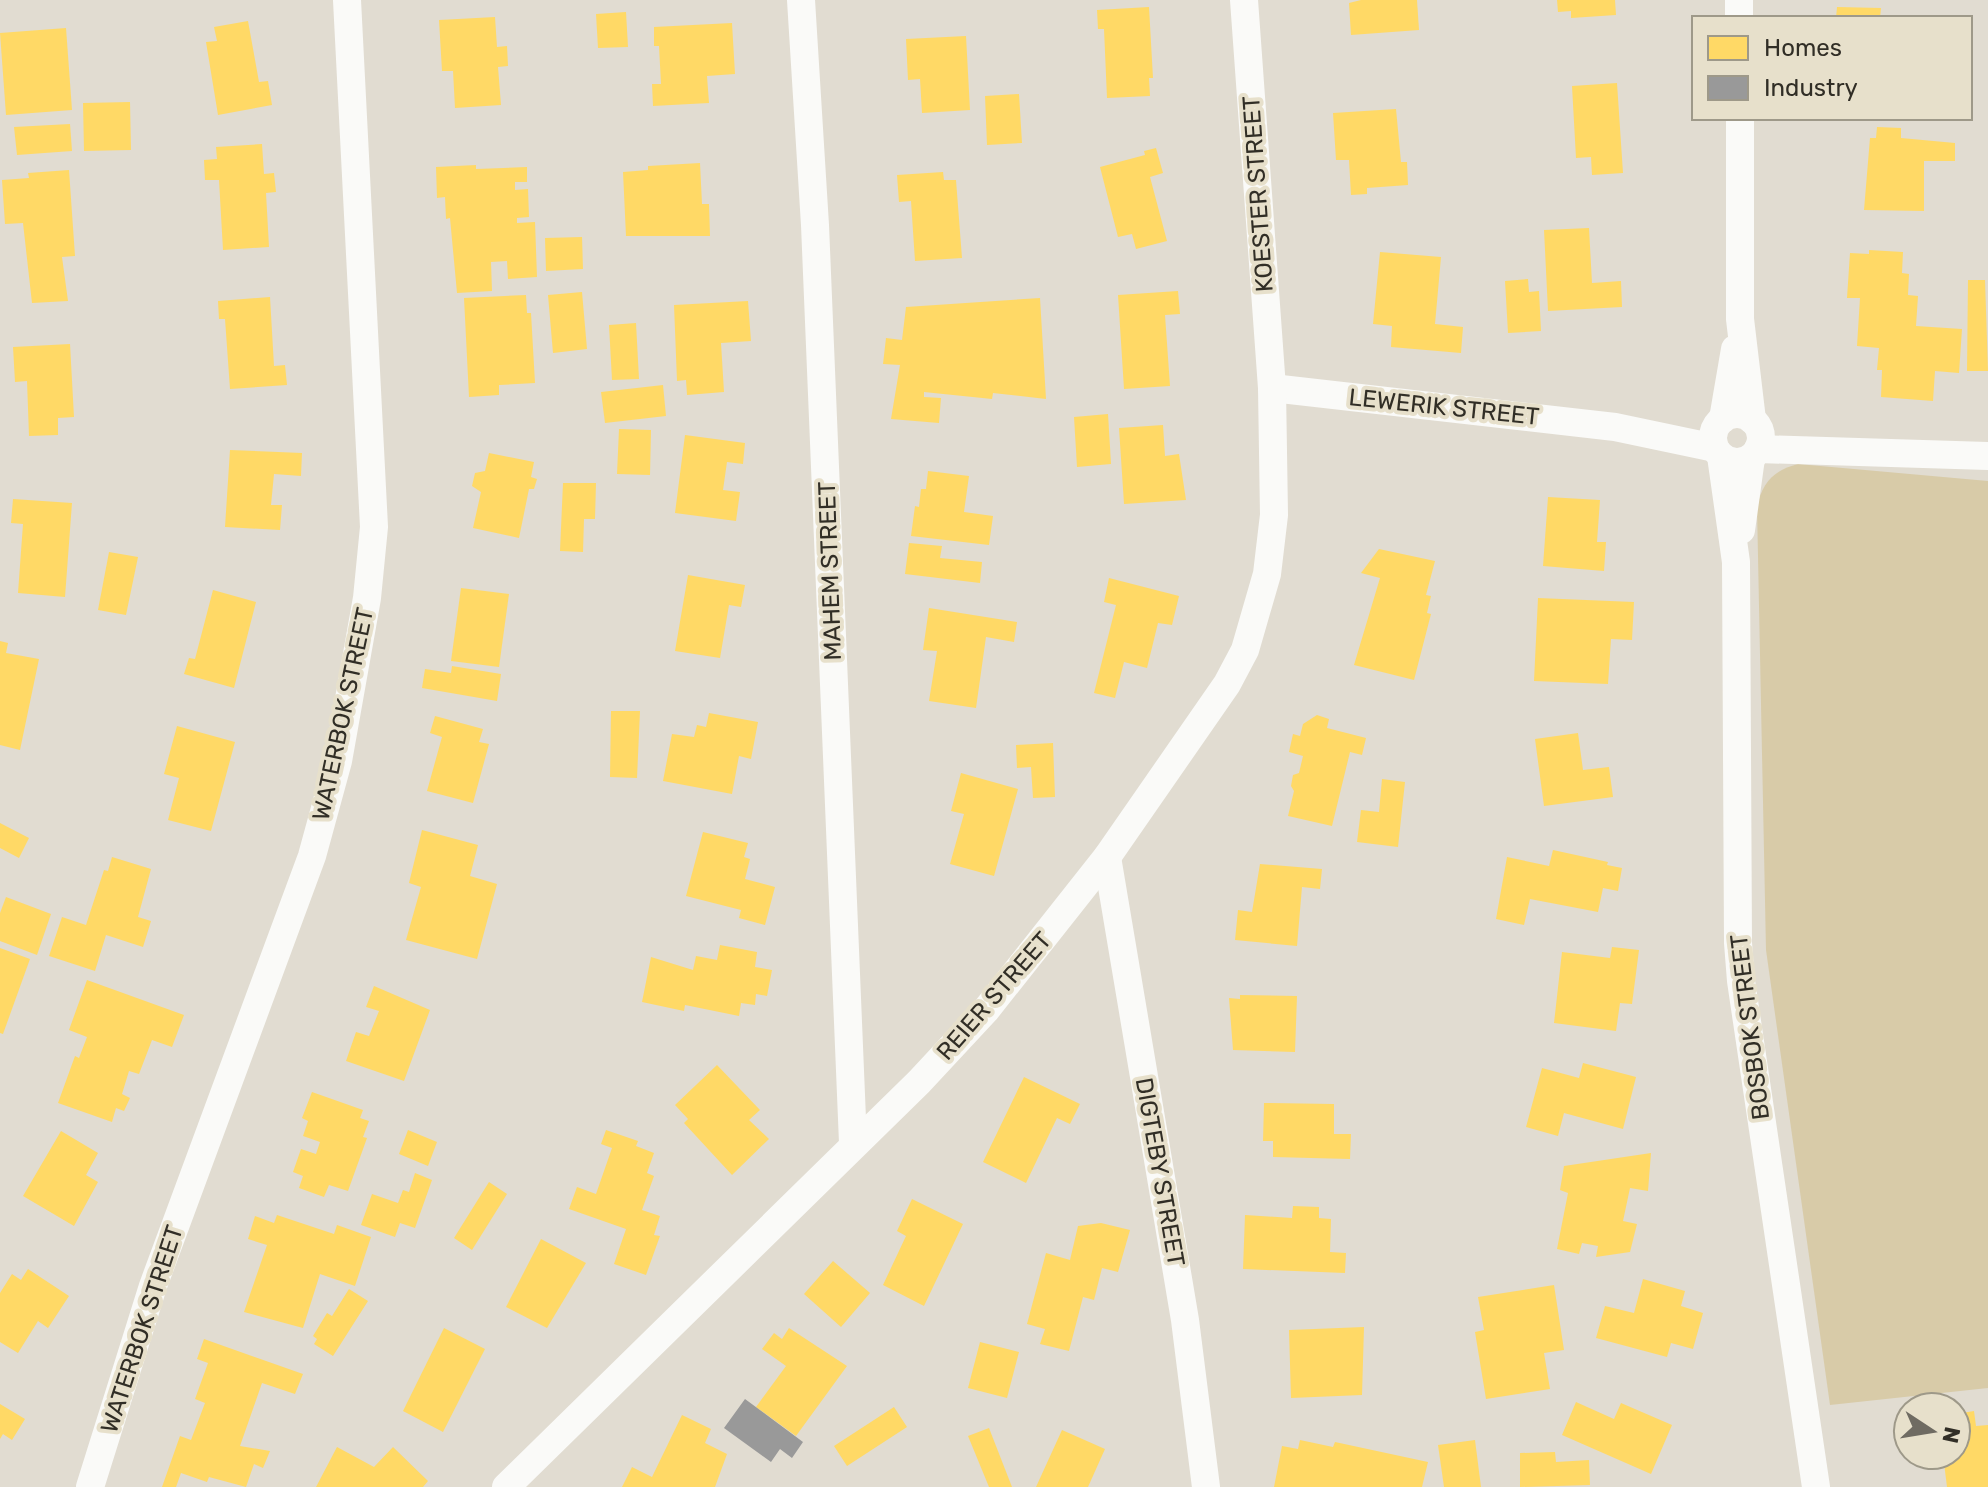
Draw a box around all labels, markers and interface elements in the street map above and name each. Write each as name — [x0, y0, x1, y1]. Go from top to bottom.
legend — [1692, 16, 1972, 120]
text: Homes — [1764, 34, 1842, 62]
text: Industry — [1764, 74, 1858, 102]
street label: KOESTER STREET — [1237, 95, 1279, 293]
street label: LEWERIK STREET — [1347, 383, 1541, 431]
street label: MAHEM STREET — [813, 481, 847, 661]
street label: WATERBOK STREET — [307, 605, 379, 823]
street label: REIER STREET — [931, 926, 1057, 1066]
street label: BOSBOK STREET — [1725, 932, 1775, 1121]
street label: DIGTEBY STREET — [1130, 1075, 1190, 1269]
street label: WATERBOK STREET — [95, 1222, 189, 1436]
north arrow — [1892, 1391, 1972, 1471]
text: N — [1936, 1425, 1966, 1446]

